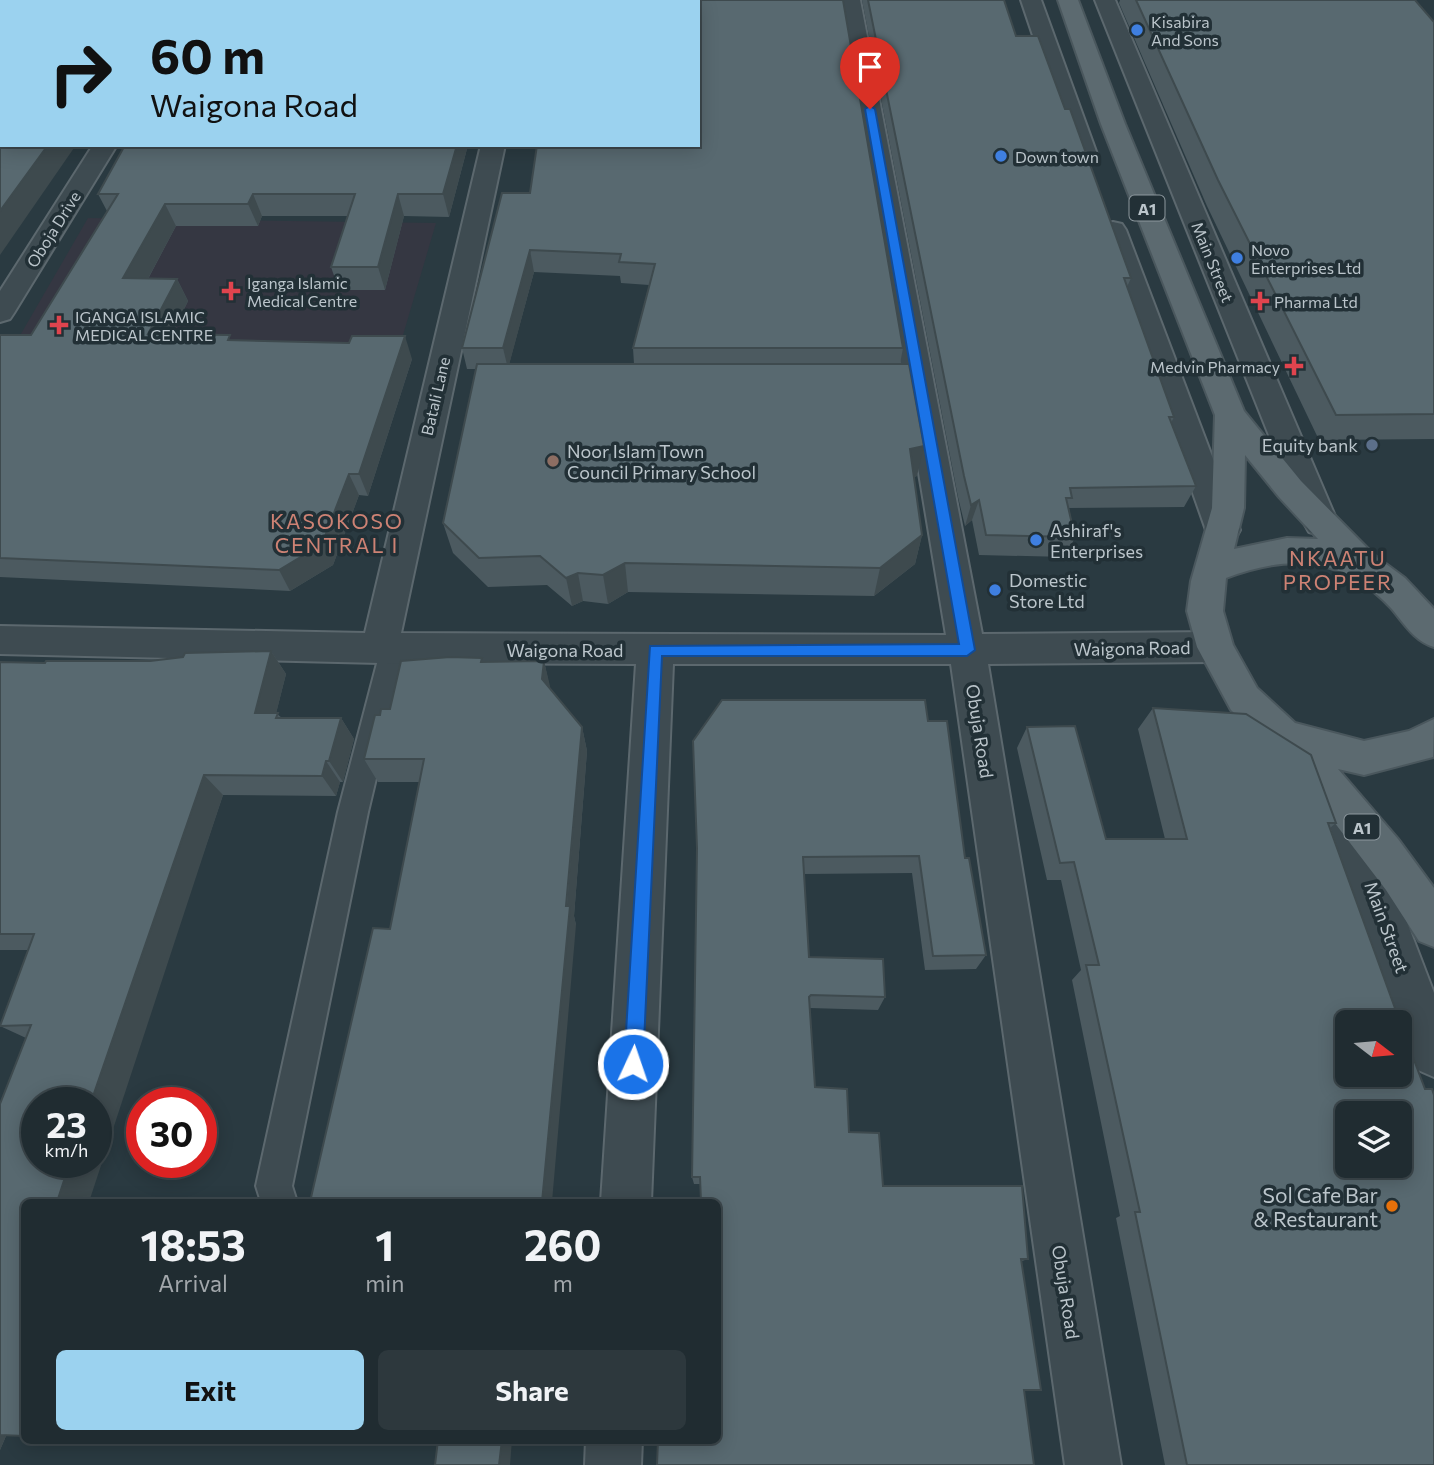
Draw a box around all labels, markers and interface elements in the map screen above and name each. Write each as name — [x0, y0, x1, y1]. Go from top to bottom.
place label: Kisabira And Sons — [1151, 12, 1219, 49]
marker: Kisabira And Sons — [1129, 22, 1145, 38]
text: 60 m — [150, 24, 265, 84]
icon: right — [35, 28, 126, 119]
pin — [840, 37, 900, 109]
icon: arrive — [851, 48, 889, 86]
text: Waigona Road — [150, 84, 358, 124]
place label: Down town — [1015, 147, 1099, 166]
marker: Down town — [993, 148, 1009, 164]
street label: Oboja Drive — [22, 187, 84, 271]
road number: A1 — [1130, 196, 1164, 220]
street label: Main Street — [1188, 219, 1238, 305]
place label: Novo Enterprises Ltd — [1251, 240, 1361, 277]
marker: Novo Enterprises Ltd — [1229, 250, 1245, 266]
place label: Iganga Islamic Medical Centre — [247, 273, 357, 310]
marker: Iganga Islamic Medical Centre — [221, 281, 241, 301]
place label: Pharma Ltd — [1274, 292, 1358, 311]
marker: Pharma Ltd — [1252, 293, 1268, 309]
place label: IGANGA ISLAMIC MEDICAL CENTRE — [75, 307, 213, 344]
marker: IGANGA ISLAMIC MEDICAL CENTRE — [49, 315, 69, 335]
street label: Batali Lane — [417, 355, 453, 437]
place label: Medvin Pharmacy — [1150, 357, 1280, 376]
marker: Medvin Pharmacy — [1286, 358, 1302, 374]
place label: Equity bank — [1262, 434, 1358, 456]
marker: Equity bank — [1364, 437, 1380, 453]
place label: Noor Islam Town Council Primary School — [567, 440, 756, 483]
marker: Noor Islam Town Council Primary School — [545, 453, 561, 469]
district label: KASOKOSO CENTRAL I — [270, 508, 404, 557]
place label: Ashiraf's Enterprises — [1050, 519, 1143, 562]
marker: Ashiraf's Enterprises — [1028, 532, 1044, 548]
district label: NKAATU PROPEER — [1283, 545, 1393, 594]
place label: Domestic Store Ltd — [1009, 569, 1087, 612]
marker: Domestic Store Ltd — [987, 582, 1003, 598]
street label: Waigona Road — [1073, 636, 1191, 660]
street label: Waigona Road — [507, 639, 624, 661]
street label: Obuja Road — [962, 682, 998, 780]
road number: A1 — [1344, 814, 1380, 840]
street label: Main Street — [1360, 878, 1414, 976]
north arrow — [1335, 1010, 1412, 1087]
map controls — [1335, 1010, 1412, 1178]
position arrow — [596, 1027, 670, 1101]
speed limit sign: 30 — [126, 1087, 217, 1178]
button: layers — [1335, 1101, 1412, 1178]
text: 23 — [46, 1102, 87, 1145]
text: km/h — [45, 1139, 88, 1161]
place label: Sol Cafe Bar & Restaurant — [1253, 1182, 1378, 1231]
marker: Sol Cafe Bar & Restaurant — [1384, 1198, 1400, 1214]
text: 18:53 — [141, 1218, 246, 1270]
text: 1 — [375, 1218, 394, 1270]
text: 260 — [524, 1218, 601, 1270]
street label: Obuja Road — [1048, 1243, 1084, 1341]
text: Arrival — [158, 1269, 228, 1297]
text: min — [365, 1269, 404, 1297]
text: m — [553, 1269, 573, 1297]
button: Exit — [56, 1350, 364, 1430]
button: Share — [378, 1350, 686, 1430]

